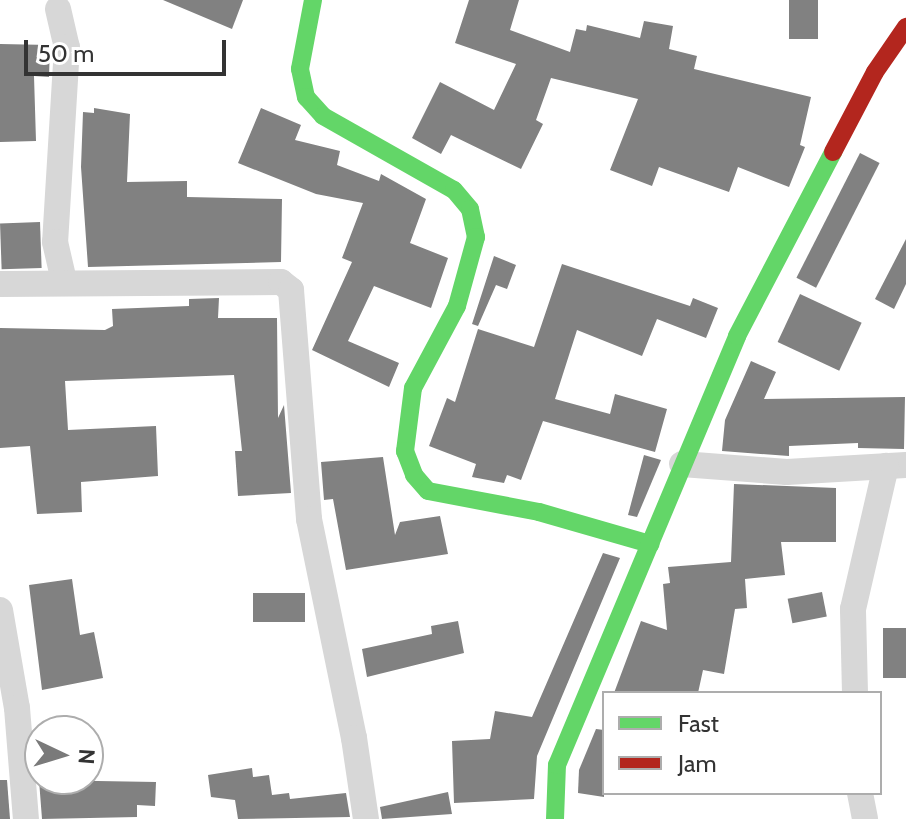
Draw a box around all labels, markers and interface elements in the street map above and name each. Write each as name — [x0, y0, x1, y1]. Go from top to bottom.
scale bar — [28, 24, 230, 74]
text: 50 m — [38, 39, 94, 68]
legend — [602, 691, 882, 795]
text: Fast — [678, 709, 719, 738]
north arrow — [24, 715, 104, 795]
text: N — [72, 748, 100, 765]
text: Jam — [678, 749, 716, 778]

